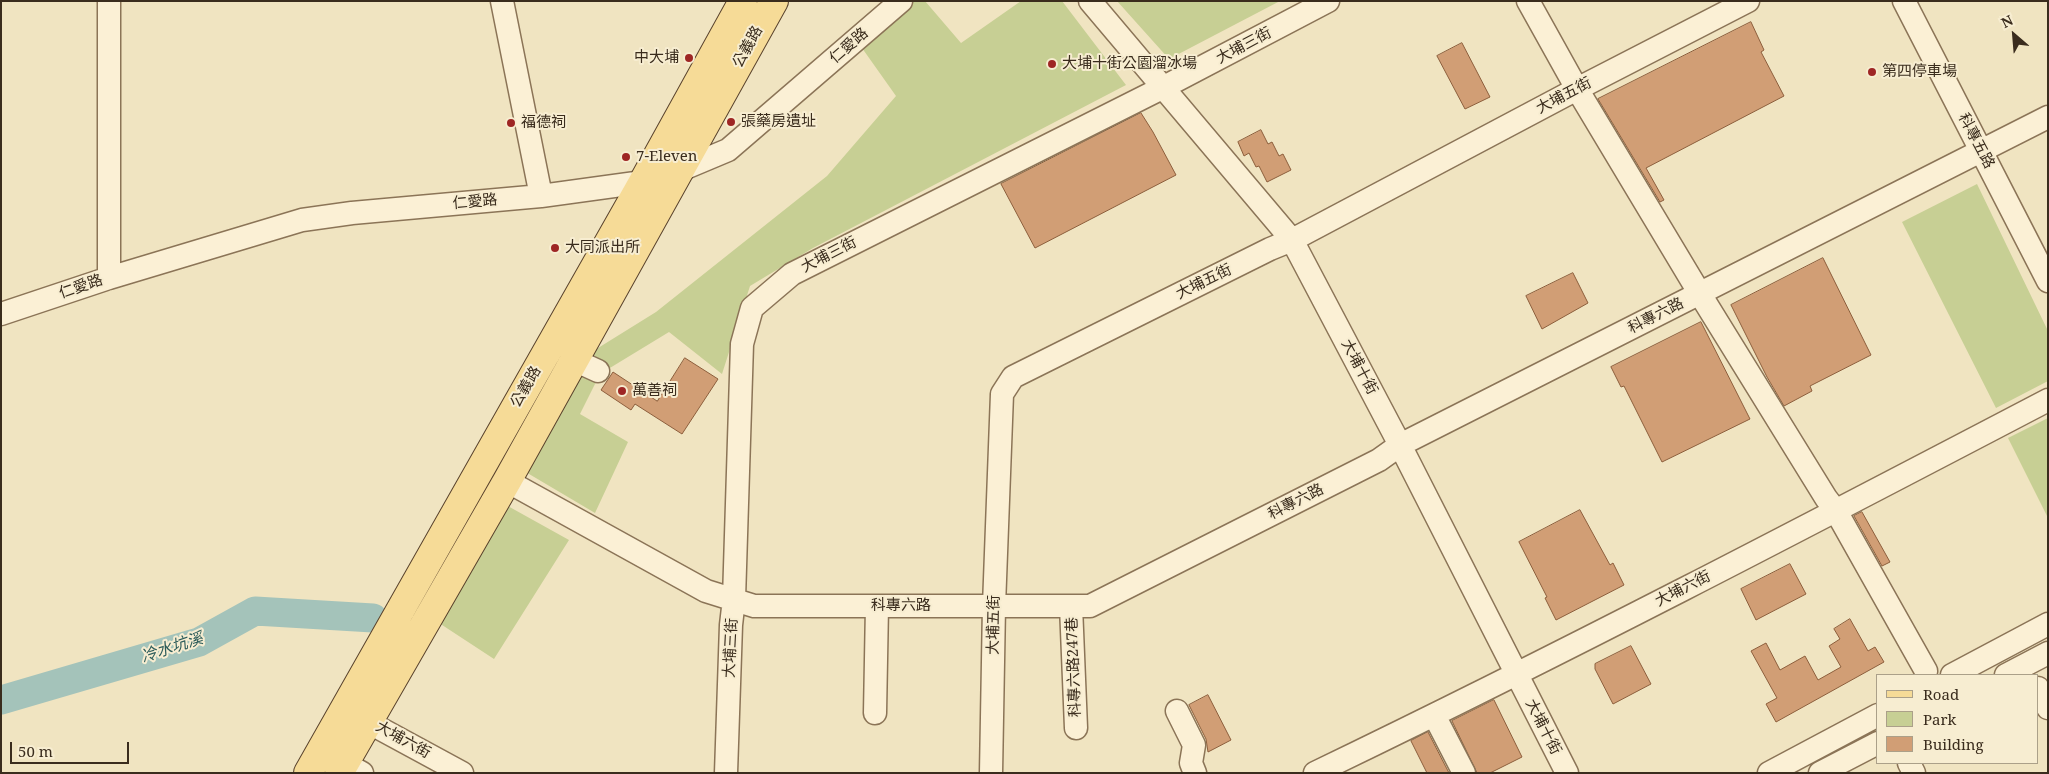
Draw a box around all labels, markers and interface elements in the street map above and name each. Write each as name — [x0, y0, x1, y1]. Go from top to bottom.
north arrow — [1989, 10, 2039, 60]
text: N — [1998, 10, 2016, 32]
street label: 公義路 — [729, 23, 767, 71]
street label: 仁愛路 — [826, 24, 872, 68]
street label: 大埔三街 — [1213, 24, 1275, 68]
place label: 中大埔 — [634, 49, 679, 67]
marker: 中大埔 — [683, 52, 695, 64]
place label: 大埔十街公園溜冰場 — [1062, 55, 1197, 73]
marker: 大埔十街公園溜冰場 — [1046, 58, 1058, 70]
place label: 第四停車場 — [1882, 63, 1957, 81]
marker: 第四停車場 — [1866, 66, 1878, 78]
street label: 大埔五街 — [1533, 74, 1595, 118]
street label: 科專五路 — [1954, 110, 1998, 172]
place label: 張藥房遺址 — [741, 113, 816, 131]
place label: 福德祠 — [521, 114, 566, 132]
marker: 張藥房遺址 — [725, 116, 737, 128]
marker: 福德祠 — [505, 117, 517, 129]
place label: 7-Eleven — [636, 148, 697, 166]
marker: 7-Eleven — [620, 151, 632, 163]
street label: 仁愛路 — [452, 191, 498, 213]
street label: 大埔三街 — [798, 233, 860, 277]
place label: 大同派出所 — [565, 239, 640, 257]
marker: 大同派出所 — [549, 242, 561, 254]
street label: 大埔五街 — [1173, 261, 1235, 303]
street label: 仁愛路 — [57, 271, 105, 303]
street label: 科專六路 — [1625, 294, 1687, 338]
street label: 大埔十街 — [1337, 336, 1381, 398]
street label: 公義路 — [507, 363, 545, 411]
place label: 萬善祠 — [632, 382, 677, 400]
marker: 萬善祠 — [616, 385, 628, 397]
street label: 科專六路 — [1265, 480, 1327, 524]
street label: 大埔六街 — [1652, 567, 1714, 611]
street label: 大埔五街 — [984, 595, 1004, 655]
street label: 科專六路 — [871, 597, 931, 615]
street label: 科專六路247巷 — [1063, 617, 1085, 717]
street label: 大埔三街 — [720, 618, 742, 678]
water label: 冷水坑溪 — [139, 629, 205, 667]
legend — [1876, 674, 2039, 764]
text: Road — [1923, 684, 1959, 704]
street label: 大埔十街 — [1521, 696, 1565, 758]
text: Park — [1923, 709, 1956, 729]
street label: 大埔六街 — [372, 718, 434, 762]
scale bar — [12, 732, 131, 764]
text: Building — [1923, 734, 1984, 754]
text: 50 m — [18, 741, 53, 761]

